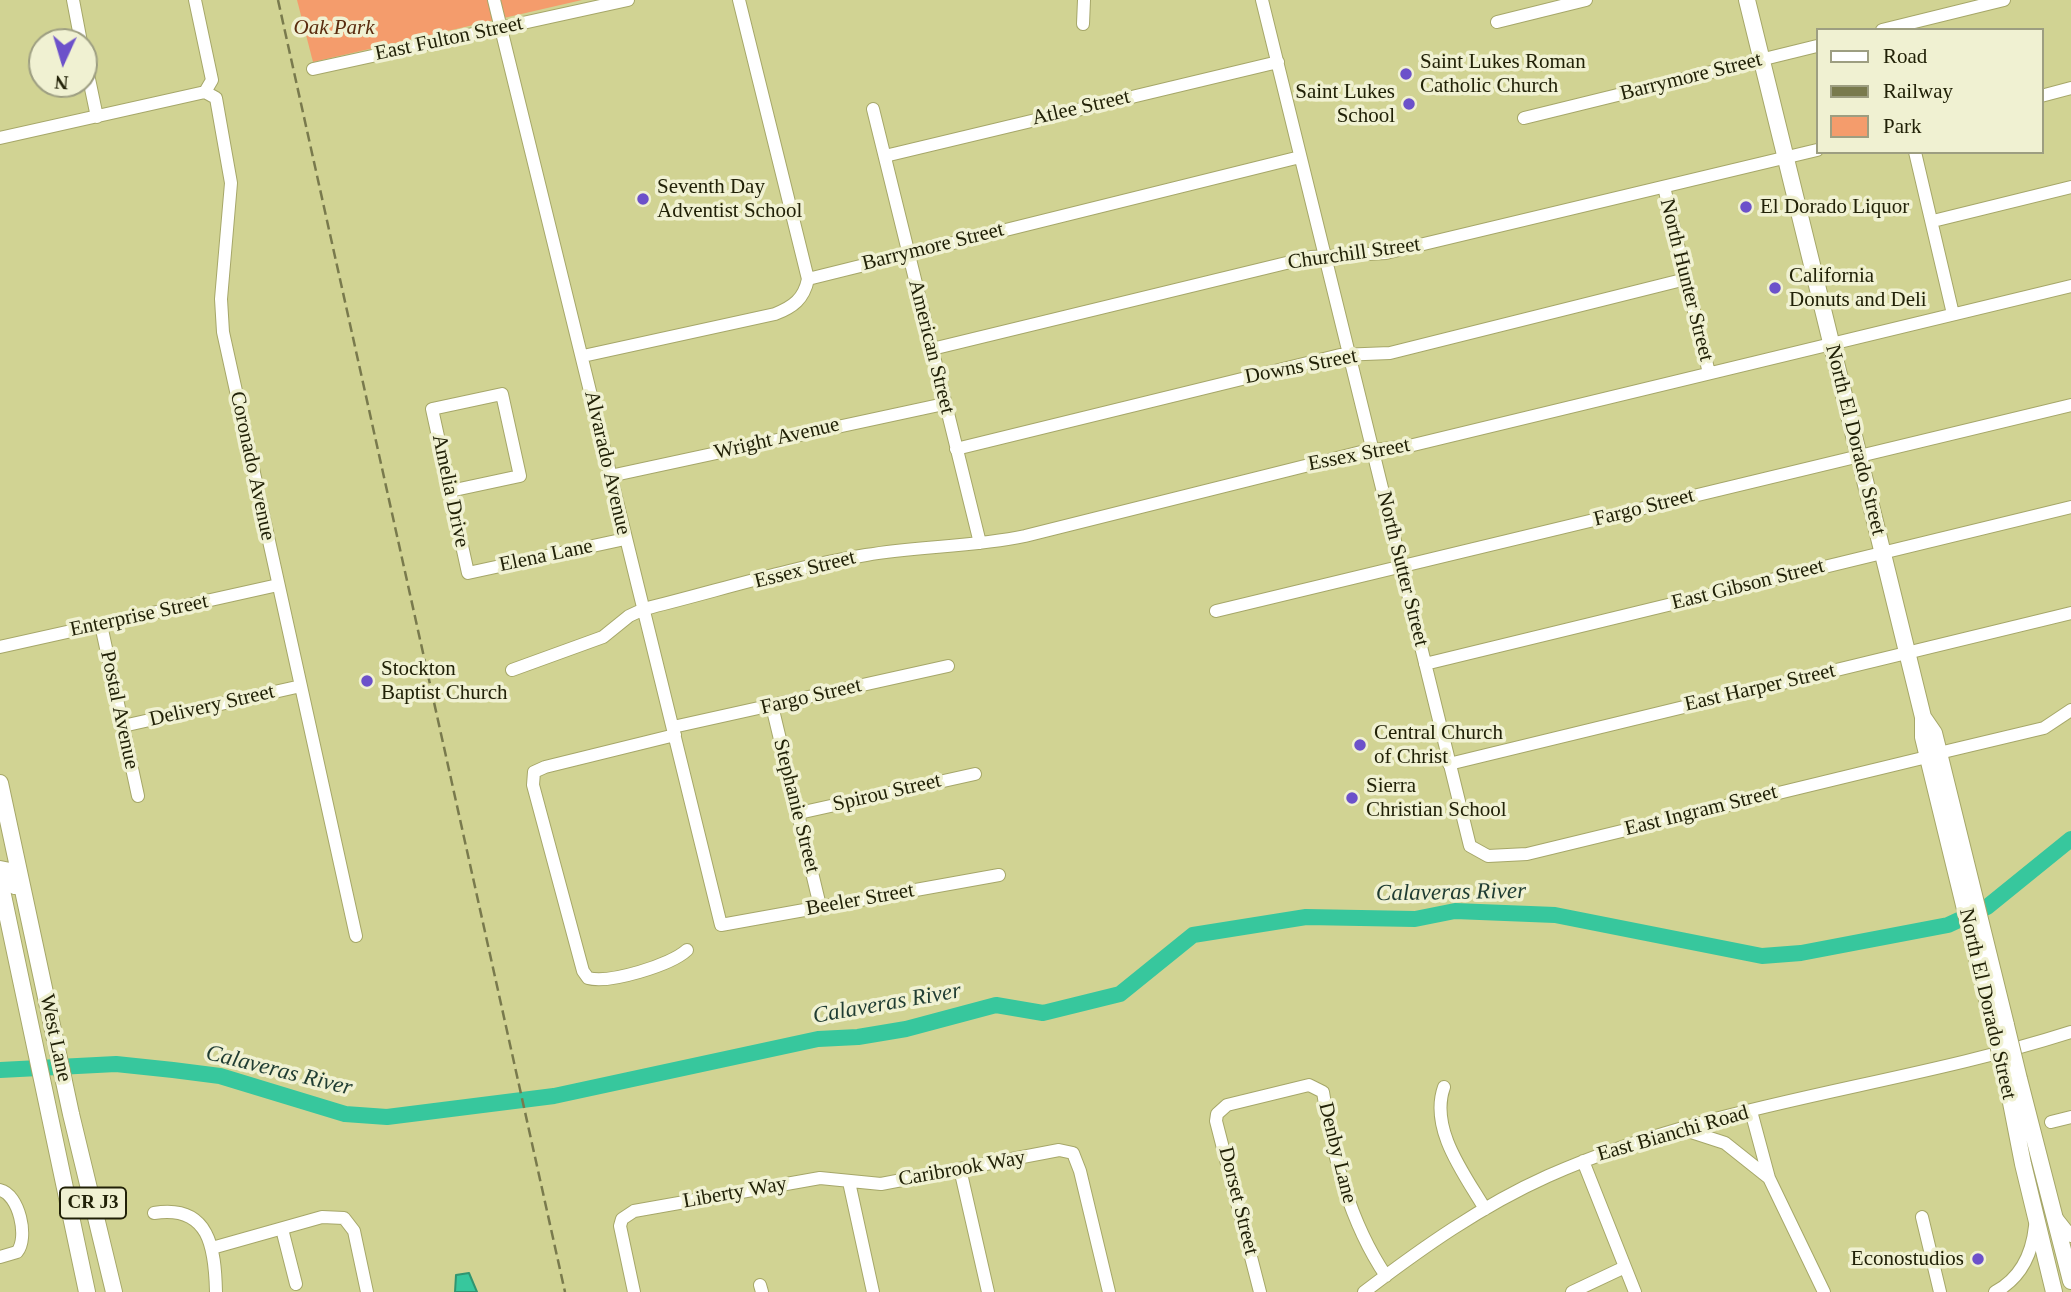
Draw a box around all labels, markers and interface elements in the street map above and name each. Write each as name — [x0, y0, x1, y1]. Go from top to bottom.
street label: East Fulton Street — [373, 11, 525, 67]
park label: Oak Park — [293, 15, 375, 41]
north arrow — [28, 28, 98, 98]
legend — [1815, 28, 2043, 154]
text: Road — [1883, 44, 1927, 68]
street label: Barrymore Street — [1618, 47, 1764, 107]
place label: Saint Lukes Roman Catholic Church — [1420, 49, 1586, 99]
marker: Saint Lukes Roman Catholic Church — [1398, 66, 1414, 82]
text: N — [54, 71, 69, 93]
place label: Saint Lukes School — [1295, 79, 1395, 129]
text: Railway — [1883, 79, 1953, 103]
street label: Atlee Street — [1030, 85, 1132, 131]
marker: Saint Lukes School — [1401, 96, 1417, 112]
text: Park — [1883, 114, 1922, 138]
place label: Seventh Day Adventist School — [657, 174, 802, 224]
marker: Seventh Day Adventist School — [635, 191, 651, 207]
place label: El Dorado Liquor — [1760, 194, 1909, 220]
street label: North Hunter Street — [1654, 196, 1718, 364]
marker: El Dorado Liquor — [1738, 199, 1754, 215]
street label: Barrymore Street — [860, 217, 1006, 277]
street label: Churchill Street — [1286, 232, 1422, 276]
place label: California Donuts and Deli — [1789, 263, 1927, 313]
street label: American Street — [902, 277, 960, 417]
marker: California Donuts and Deli — [1767, 280, 1783, 296]
street label: North El Dorado Street — [1819, 342, 1891, 538]
street label: Downs Street — [1243, 344, 1359, 390]
street label: Alvarado Avenue — [578, 388, 636, 538]
street label: Coronado Avenue — [224, 389, 280, 543]
street label: Wright Avenue — [712, 412, 842, 466]
street label: Amelia Drive — [426, 432, 474, 550]
street label: Essex Street — [1306, 433, 1412, 477]
street label: Fargo Street — [1591, 483, 1697, 533]
street label: North Sutter Street — [1371, 489, 1433, 649]
street label: Elena Lane — [497, 534, 595, 578]
street label: Essex Street — [752, 545, 858, 595]
street label: East Gibson Street — [1669, 554, 1827, 616]
street label: Enterprise Street — [68, 589, 210, 643]
street label: Postal Avenue — [94, 649, 144, 771]
place label: Stockton Baptist Church — [381, 656, 508, 706]
street label: East Harper Street — [1682, 658, 1838, 718]
marker: Stockton Baptist Church — [359, 673, 375, 689]
street label: Fargo Street — [758, 673, 864, 721]
street label: Delivery Street — [147, 679, 277, 733]
place label: Central Church of Christ — [1374, 720, 1503, 770]
street label: Stephanie Street — [767, 736, 825, 876]
marker: Central Church of Christ — [1352, 737, 1368, 753]
street label: Spirou Street — [830, 768, 944, 818]
place label: Sierra Christian School — [1366, 773, 1507, 823]
street label: East Ingram Street — [1622, 780, 1780, 842]
marker: Sierra Christian School — [1344, 790, 1360, 806]
street label: Beeler Street — [804, 878, 916, 922]
water label: Calaveras River — [1376, 878, 1526, 908]
street label: North El Dorado Street — [1953, 906, 2021, 1102]
water label: Calaveras River — [811, 977, 963, 1031]
street label: West Lane — [33, 992, 77, 1084]
water label: Calaveras River — [203, 1039, 355, 1103]
street label: Denby Lane — [1312, 1100, 1362, 1206]
street label: East Bianchi Road — [1594, 1100, 1752, 1168]
street label: Dorset Street — [1212, 1144, 1264, 1258]
street label: Caribrook Way — [897, 1145, 1027, 1193]
street label: Liberty Way — [681, 1171, 789, 1215]
road number: CR J3 — [60, 1188, 126, 1218]
place label: Econostudios — [1851, 1246, 1964, 1272]
marker: Econostudios — [1970, 1251, 1986, 1267]

